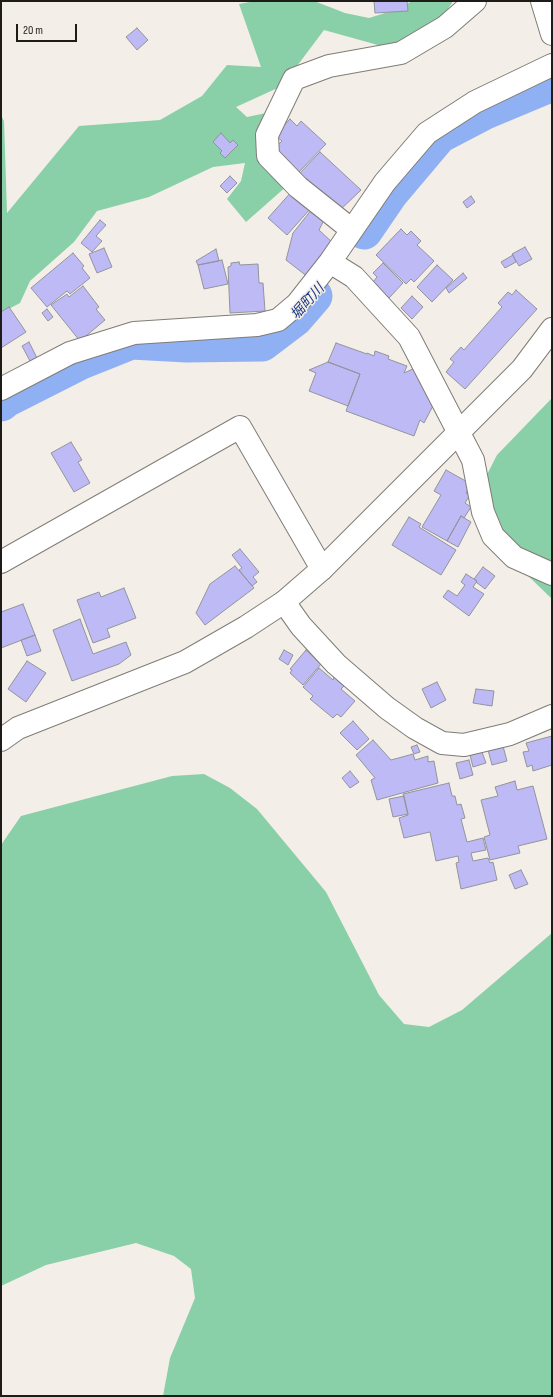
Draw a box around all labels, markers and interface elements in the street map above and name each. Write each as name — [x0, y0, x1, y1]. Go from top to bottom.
scale bar — [18, 16, 79, 42]
text: 20 m — [23, 23, 43, 38]
water label: 堀町川 — [288, 281, 328, 323]

